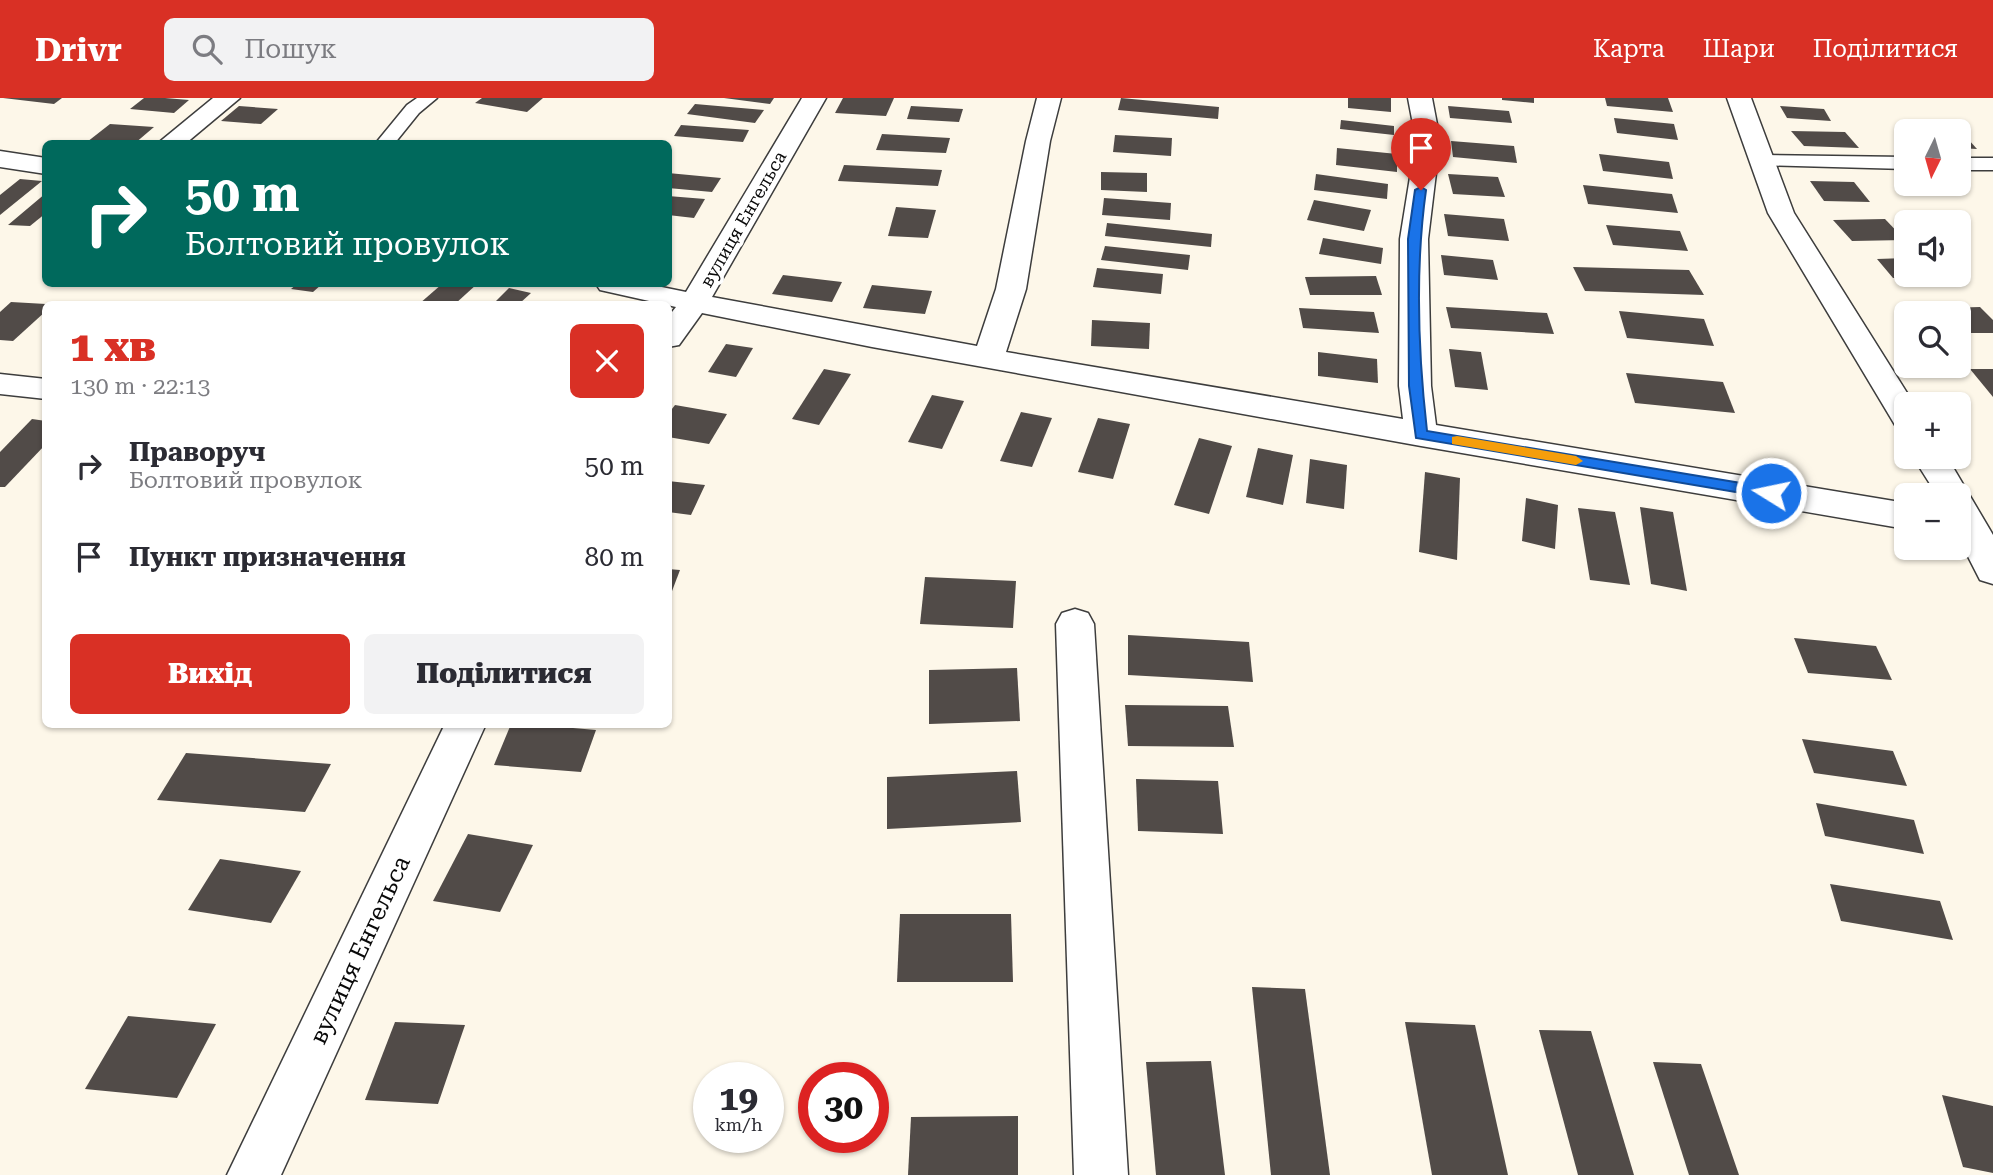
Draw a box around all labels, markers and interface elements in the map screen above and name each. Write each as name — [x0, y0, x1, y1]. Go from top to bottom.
search box — [164, 18, 654, 81]
text: Drivr — [35, 30, 122, 69]
icon: search — [188, 30, 226, 68]
text: Пошук — [244, 34, 337, 64]
text: Карта — [1593, 35, 1665, 63]
text: Шари — [1703, 35, 1775, 63]
text: Поділитися — [1813, 35, 1958, 63]
pin — [1391, 118, 1451, 190]
north arrow — [1894, 119, 1970, 196]
map controls — [1894, 119, 1971, 560]
icon: arrive — [1402, 129, 1440, 167]
street label: вулиця Енгельса — [696, 147, 791, 291]
text: 50 m — [185, 166, 300, 223]
icon: right — [70, 168, 161, 259]
button: sound — [1894, 210, 1971, 287]
text: Болтовий провулок — [185, 225, 510, 263]
button: search — [1894, 301, 1971, 378]
text: 1 хв — [70, 322, 156, 371]
button: close — [570, 324, 644, 398]
text: 130 m · 22:13 — [70, 373, 210, 400]
button: + — [1894, 392, 1971, 469]
text: Праворуч — [129, 437, 265, 467]
icon: right — [70, 447, 108, 485]
text: 50 m — [585, 451, 644, 481]
position arrow — [1734, 456, 1808, 530]
text: Болтовий провулок — [129, 467, 362, 494]
button: − — [1894, 483, 1971, 560]
icon: arrive — [70, 538, 108, 576]
text: Пункт призначення — [129, 542, 406, 572]
text: 80 m — [585, 542, 644, 572]
button: Вихід — [70, 634, 350, 714]
button: Поділитися — [364, 634, 644, 714]
street label: вулиця Енгельса — [304, 851, 416, 1049]
speed limit sign: 30 — [798, 1062, 889, 1153]
text: 19 — [719, 1078, 758, 1119]
text: km/h — [714, 1114, 763, 1135]

